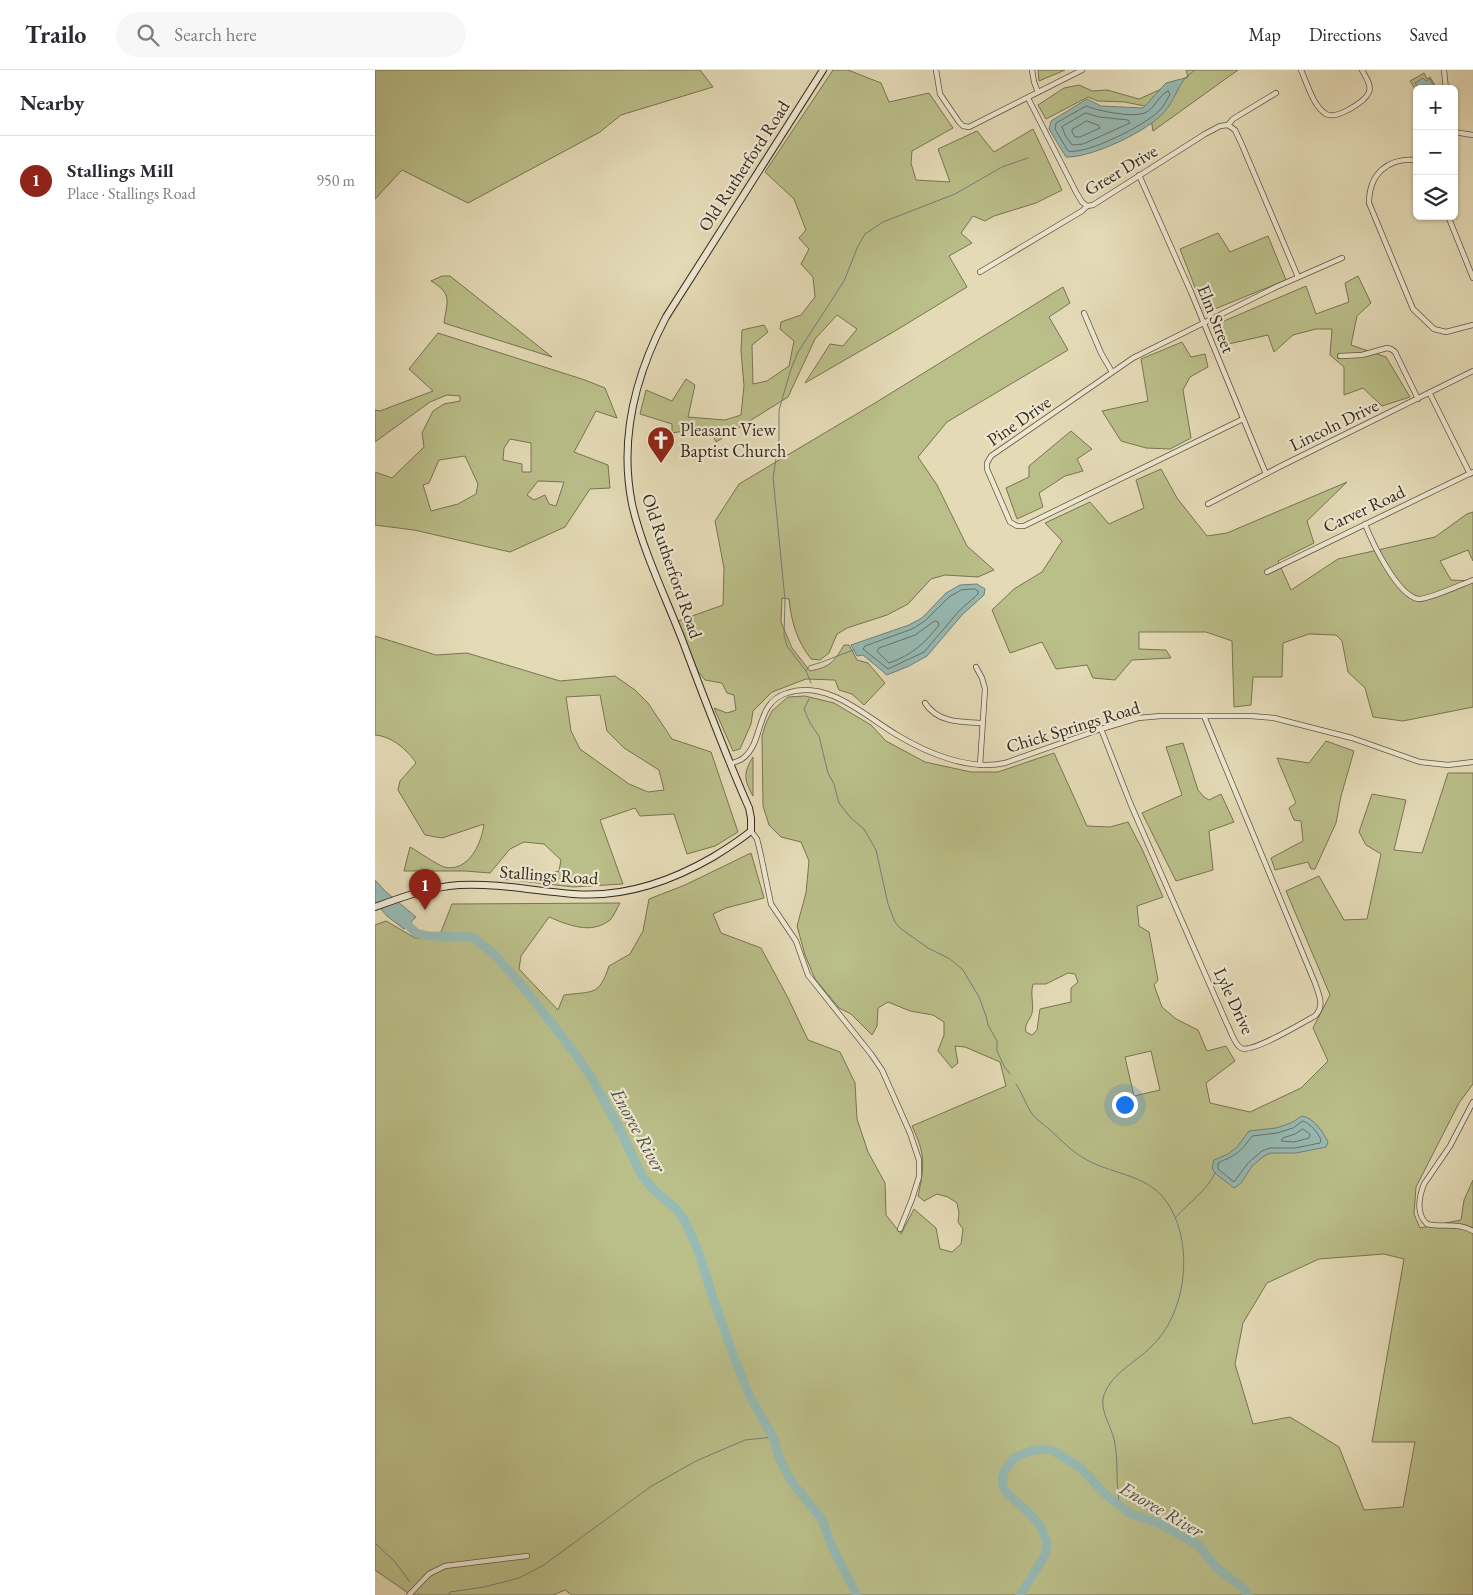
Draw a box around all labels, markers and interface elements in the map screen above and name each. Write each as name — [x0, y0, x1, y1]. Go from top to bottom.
search box — [116, 12, 466, 57]
text: Trailo — [25, 19, 86, 50]
icon: search — [134, 21, 162, 49]
text: Search here — [174, 22, 257, 47]
text: Map — [1249, 23, 1281, 46]
text: Directions — [1309, 23, 1381, 46]
text: Saved — [1409, 23, 1448, 46]
map controls — [1413, 85, 1458, 220]
button: + — [1413, 85, 1458, 130]
text: Nearby — [20, 89, 84, 116]
street label: Old Rutherford Road — [693, 95, 795, 236]
button: − — [1413, 130, 1458, 175]
street label: Greer Drive — [1080, 139, 1161, 200]
text: Stallings Mill — [67, 158, 174, 183]
text: 1 — [32, 170, 40, 191]
text: 950 m — [316, 170, 355, 191]
button: layers — [1413, 175, 1458, 220]
text: Place · Stallings Road — [67, 183, 196, 204]
street label: Elm Street — [1192, 281, 1241, 357]
street label: Pine Drive — [982, 390, 1055, 451]
street label: Lincoln Drive — [1286, 393, 1382, 456]
place label: Pleasant View Baptist Church — [680, 418, 786, 462]
church icon: Pleasant View Baptist Church — [646, 425, 676, 464]
street label: Carver Road — [1319, 479, 1409, 538]
street label: Old Rutherford Road — [637, 490, 708, 642]
street label: Chick Springs Road — [1003, 695, 1143, 758]
street label: Stallings Road — [499, 860, 600, 889]
pin: 1 — [409, 869, 441, 910]
street label: Lyle Drive — [1209, 964, 1260, 1038]
water label: Enoree River — [605, 1083, 672, 1177]
your location — [1112, 1092, 1138, 1118]
water label: Enoree River — [1115, 1475, 1209, 1544]

